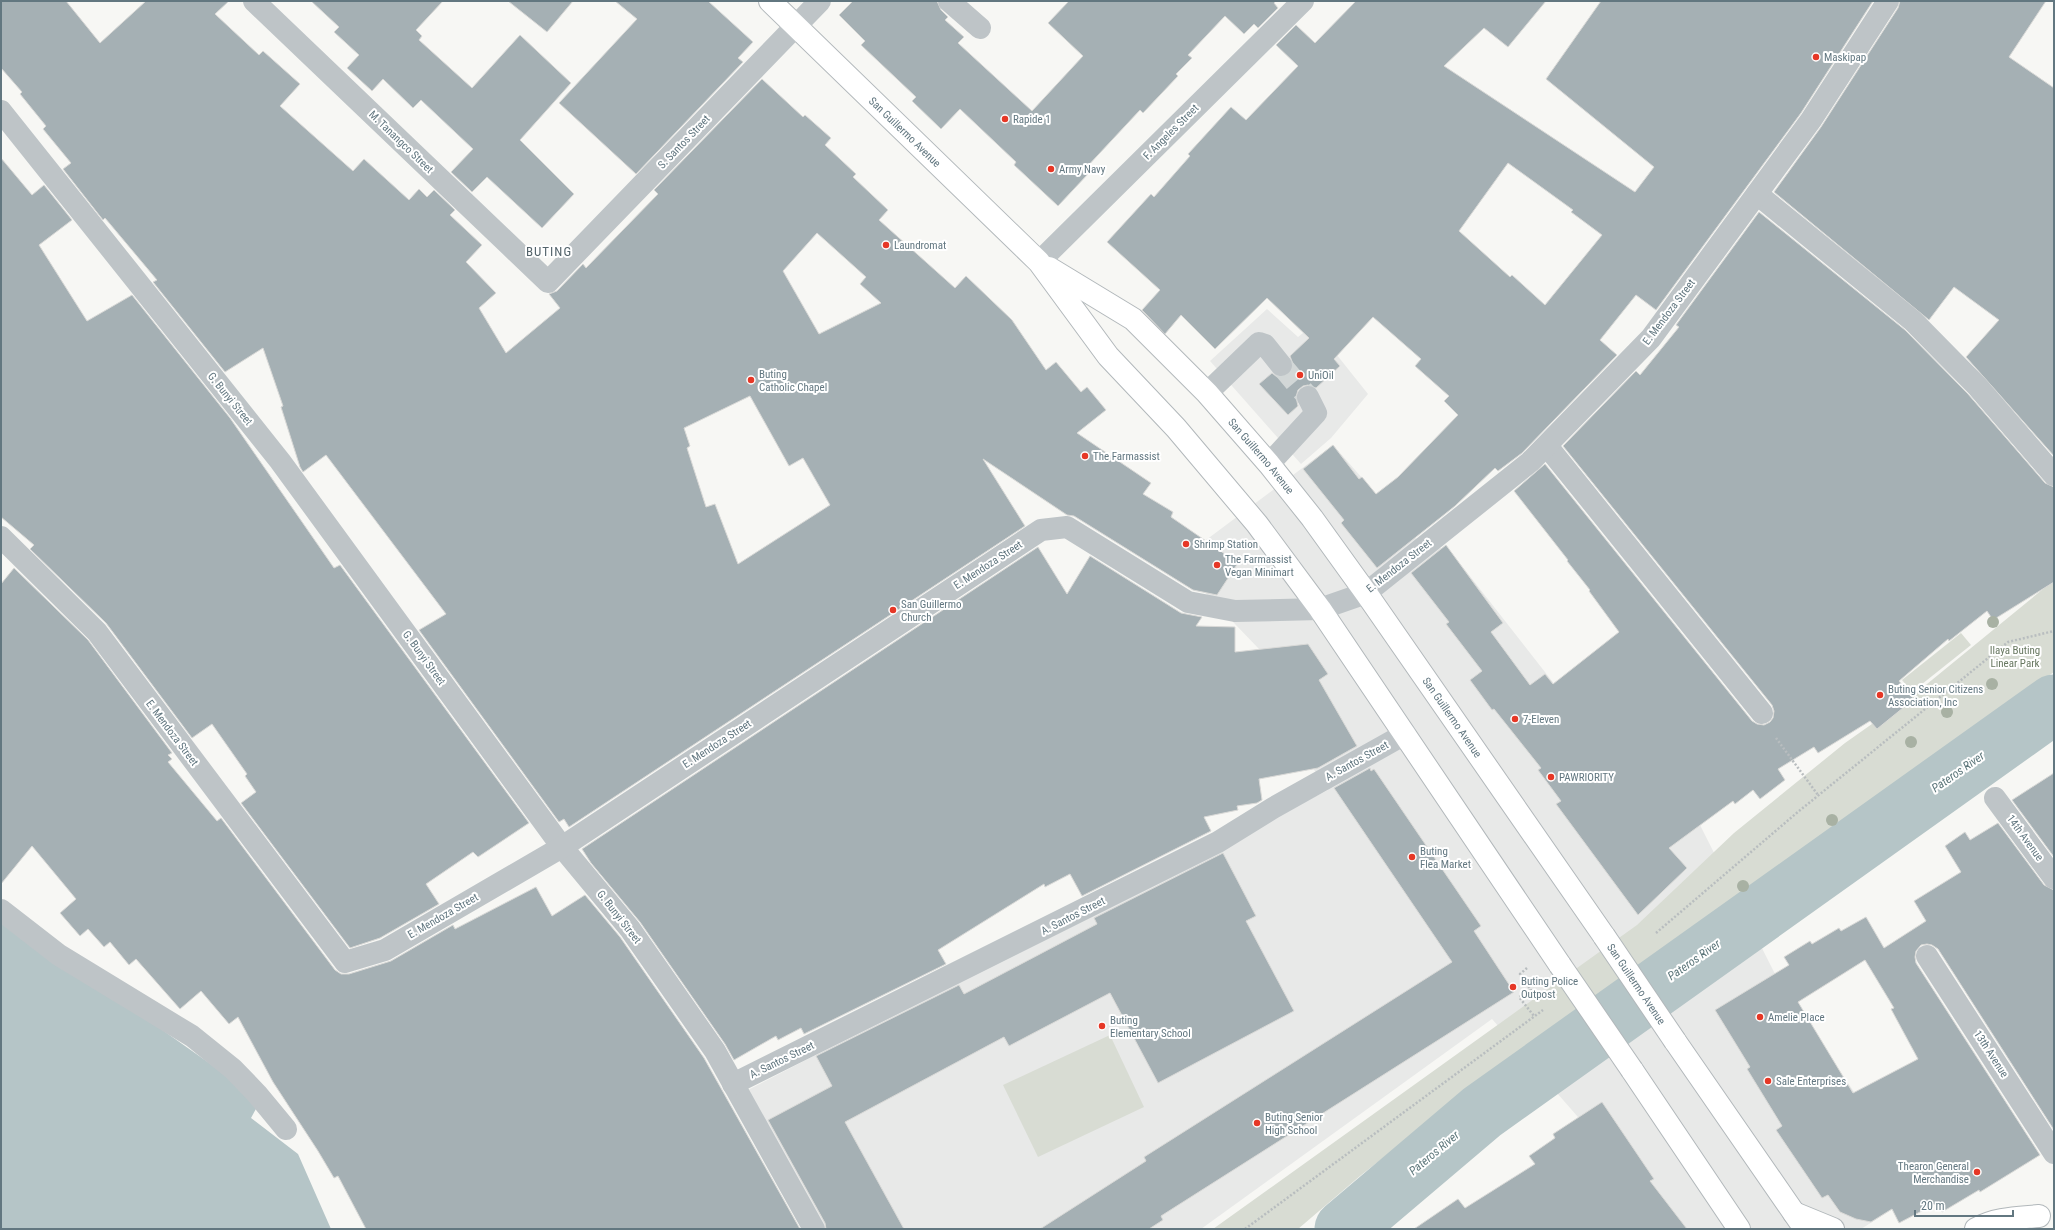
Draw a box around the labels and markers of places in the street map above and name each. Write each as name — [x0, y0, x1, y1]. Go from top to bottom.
place label: Maskipap — [1824, 51, 1866, 64]
marker: Maskipap — [1811, 52, 1821, 62]
place label: Rapide 1 — [1013, 113, 1051, 126]
marker: Rapide 1 — [1000, 114, 1010, 124]
place label: Army Navy — [1059, 163, 1106, 176]
marker: Army Navy — [1046, 164, 1056, 174]
place label: Laundromat — [894, 239, 946, 252]
marker: Laundromat — [881, 240, 891, 250]
place label: Buting Catholic Chapel — [759, 368, 827, 394]
place label: UniOil — [1308, 369, 1334, 382]
marker: UniOil — [1295, 370, 1305, 380]
marker: Buting Catholic Chapel — [746, 375, 756, 385]
place label: The Farmassist — [1093, 450, 1160, 463]
marker: The Farmassist — [1080, 451, 1090, 461]
place label: Shrimp Station — [1194, 538, 1258, 551]
marker: Shrimp Station — [1181, 539, 1191, 549]
place label: The Farmassist Vegan Minimart — [1225, 553, 1294, 579]
marker: The Farmassist Vegan Minimart — [1212, 560, 1222, 570]
place label: San Guillermo Church — [901, 598, 962, 624]
marker: San Guillermo Church — [888, 605, 898, 615]
place label: Buting Senior Citizens Association, Inc — [1888, 683, 1983, 709]
marker: Buting Senior Citizens Association, Inc — [1875, 690, 1885, 700]
place label: 7-Eleven — [1523, 713, 1559, 726]
marker: 7-Eleven — [1510, 714, 1520, 724]
place label: PAWRIORITY — [1559, 771, 1614, 784]
marker: PAWRIORITY — [1546, 772, 1556, 782]
place label: Buting Flea Market — [1420, 845, 1471, 871]
marker: Buting Flea Market — [1407, 852, 1417, 862]
place label: Buting Police Outpost — [1521, 975, 1578, 1001]
marker: Buting Police Outpost — [1508, 982, 1518, 992]
place label: Amelie Place — [1768, 1011, 1825, 1024]
marker: Amelie Place — [1755, 1012, 1765, 1022]
place label: Buting Elementary School — [1110, 1014, 1191, 1040]
marker: Buting Elementary School — [1097, 1021, 1107, 1031]
place label: Sale Enterprises — [1776, 1075, 1846, 1088]
marker: Sale Enterprises — [1763, 1076, 1773, 1086]
place label: Buting Senior High School — [1265, 1111, 1324, 1137]
marker: Buting Senior High School — [1252, 1118, 1262, 1128]
place label: Thearon General Merchandise — [1898, 1160, 1969, 1186]
marker: Thearon General Merchandise — [1972, 1167, 1982, 1177]

